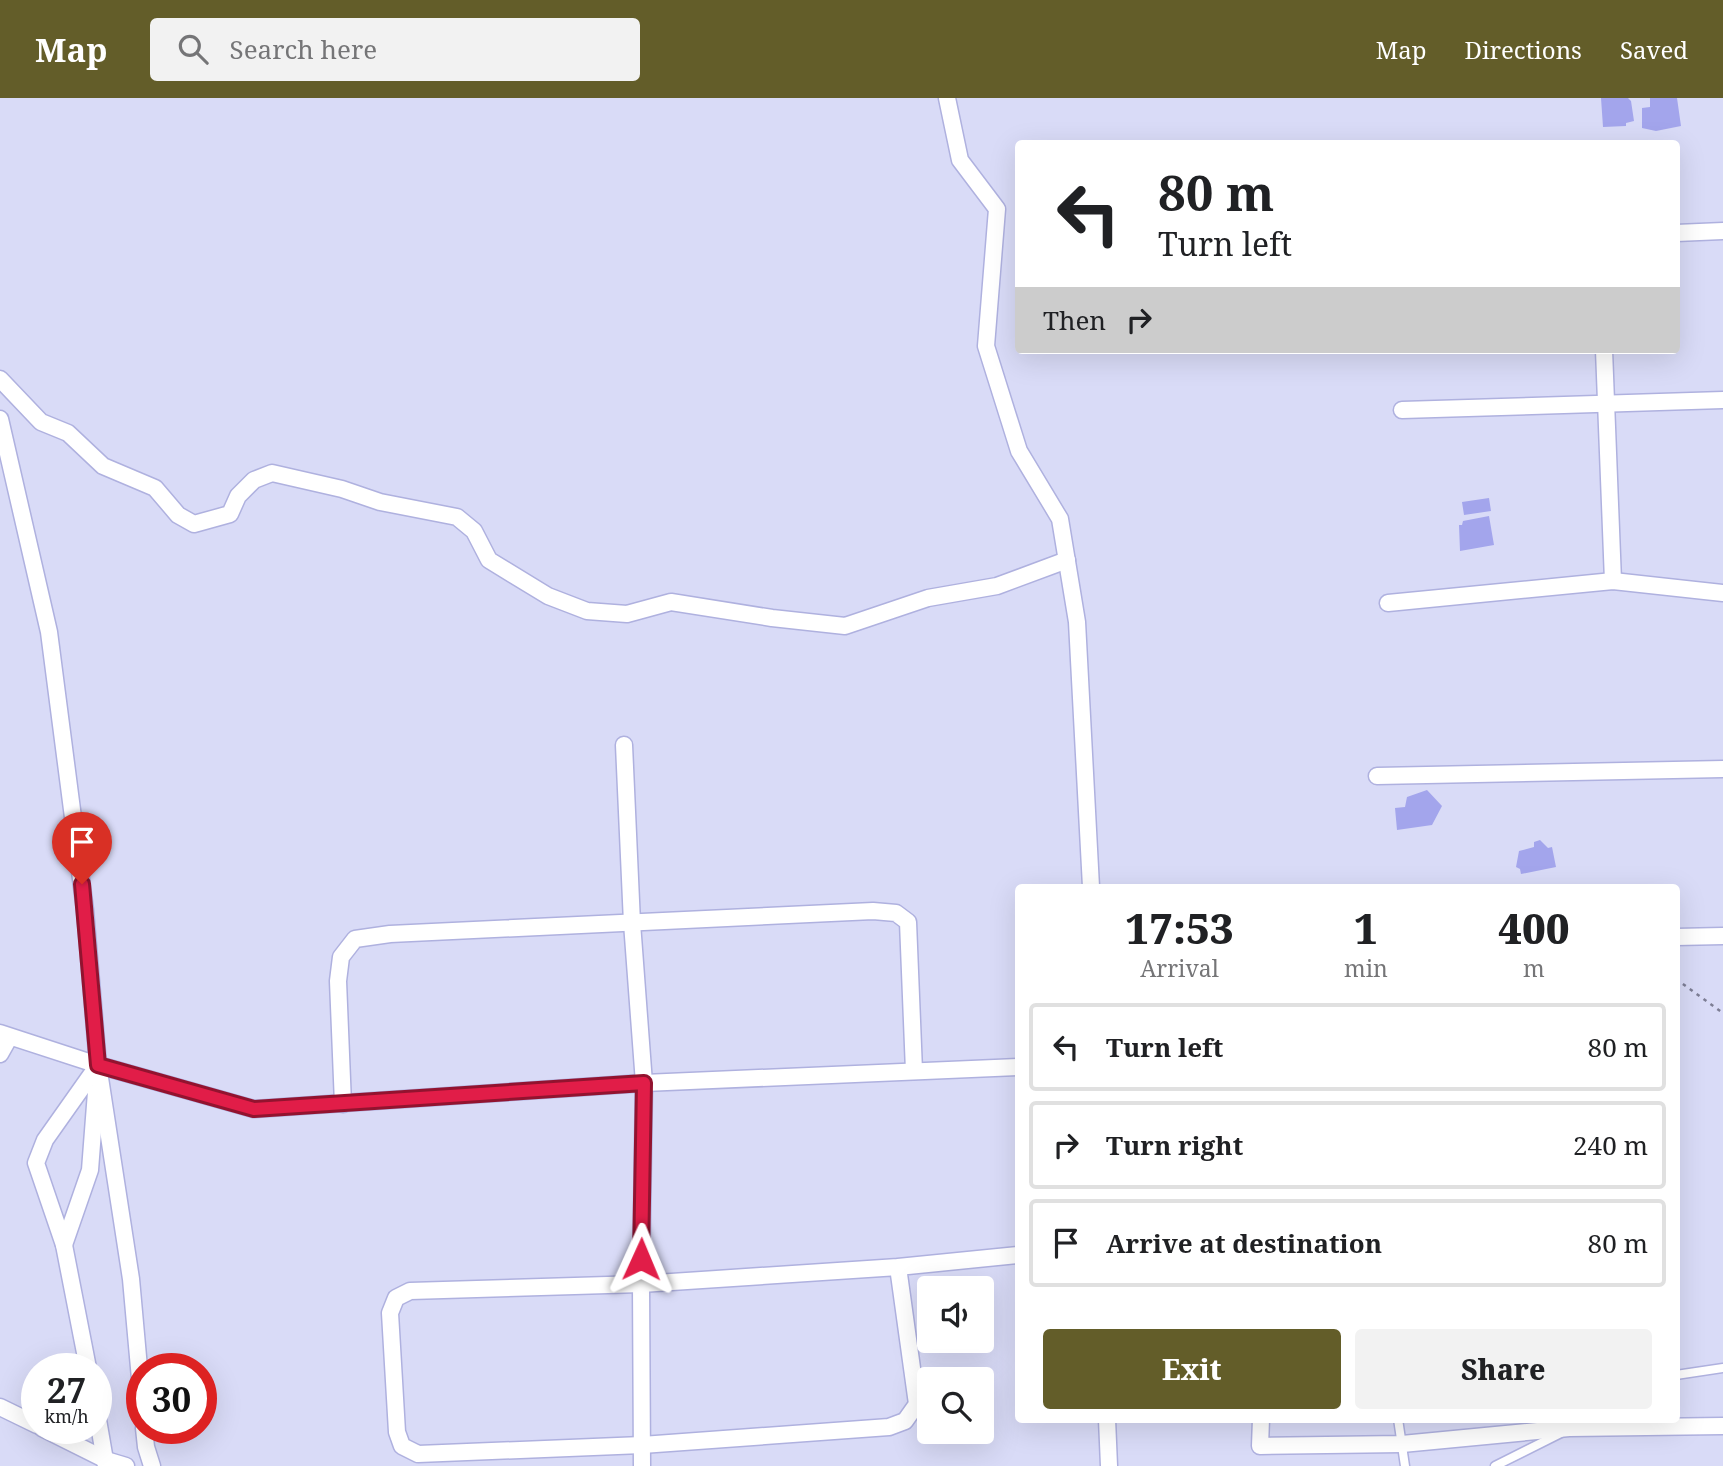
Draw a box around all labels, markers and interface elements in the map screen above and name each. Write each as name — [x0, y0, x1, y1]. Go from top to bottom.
search box — [150, 18, 640, 81]
text: Map — [35, 27, 108, 72]
icon: search — [174, 30, 212, 68]
text: Search here — [230, 31, 377, 67]
text: Map — [1376, 33, 1427, 66]
text: Directions — [1465, 33, 1582, 66]
text: Saved — [1620, 33, 1688, 66]
text: 80 m — [1158, 159, 1274, 225]
icon: left — [1043, 168, 1134, 259]
text: Turn left — [1158, 222, 1292, 265]
icon: right — [1120, 301, 1158, 339]
text: Then — [1043, 302, 1106, 338]
pin — [52, 812, 112, 884]
icon: arrive — [63, 823, 101, 861]
text: 17:53 — [1125, 899, 1234, 956]
text: 1 — [1354, 899, 1378, 956]
text: 400 — [1498, 899, 1570, 956]
text: Arrival — [1140, 952, 1219, 984]
text: min — [1344, 952, 1388, 984]
text: m — [1523, 952, 1545, 984]
icon: left — [1047, 1028, 1085, 1066]
text: Turn left — [1106, 1029, 1223, 1065]
text: 80 m — [1588, 1029, 1648, 1065]
icon: right — [1047, 1126, 1085, 1164]
text: Turn right — [1106, 1127, 1243, 1163]
text: 240 m — [1573, 1127, 1648, 1163]
position arrow — [604, 1222, 678, 1296]
icon: arrive — [1047, 1224, 1085, 1262]
text: Arrive at destination — [1106, 1225, 1382, 1261]
text: 80 m — [1588, 1225, 1648, 1261]
map controls — [917, 1276, 994, 1444]
button: sound — [917, 1276, 994, 1353]
button: Exit — [1043, 1329, 1341, 1409]
button: Share — [1355, 1329, 1652, 1409]
speed limit sign: 30 — [126, 1353, 217, 1444]
text: 27 — [47, 1366, 86, 1413]
button: search — [917, 1367, 994, 1444]
text: km/h — [44, 1404, 89, 1428]

